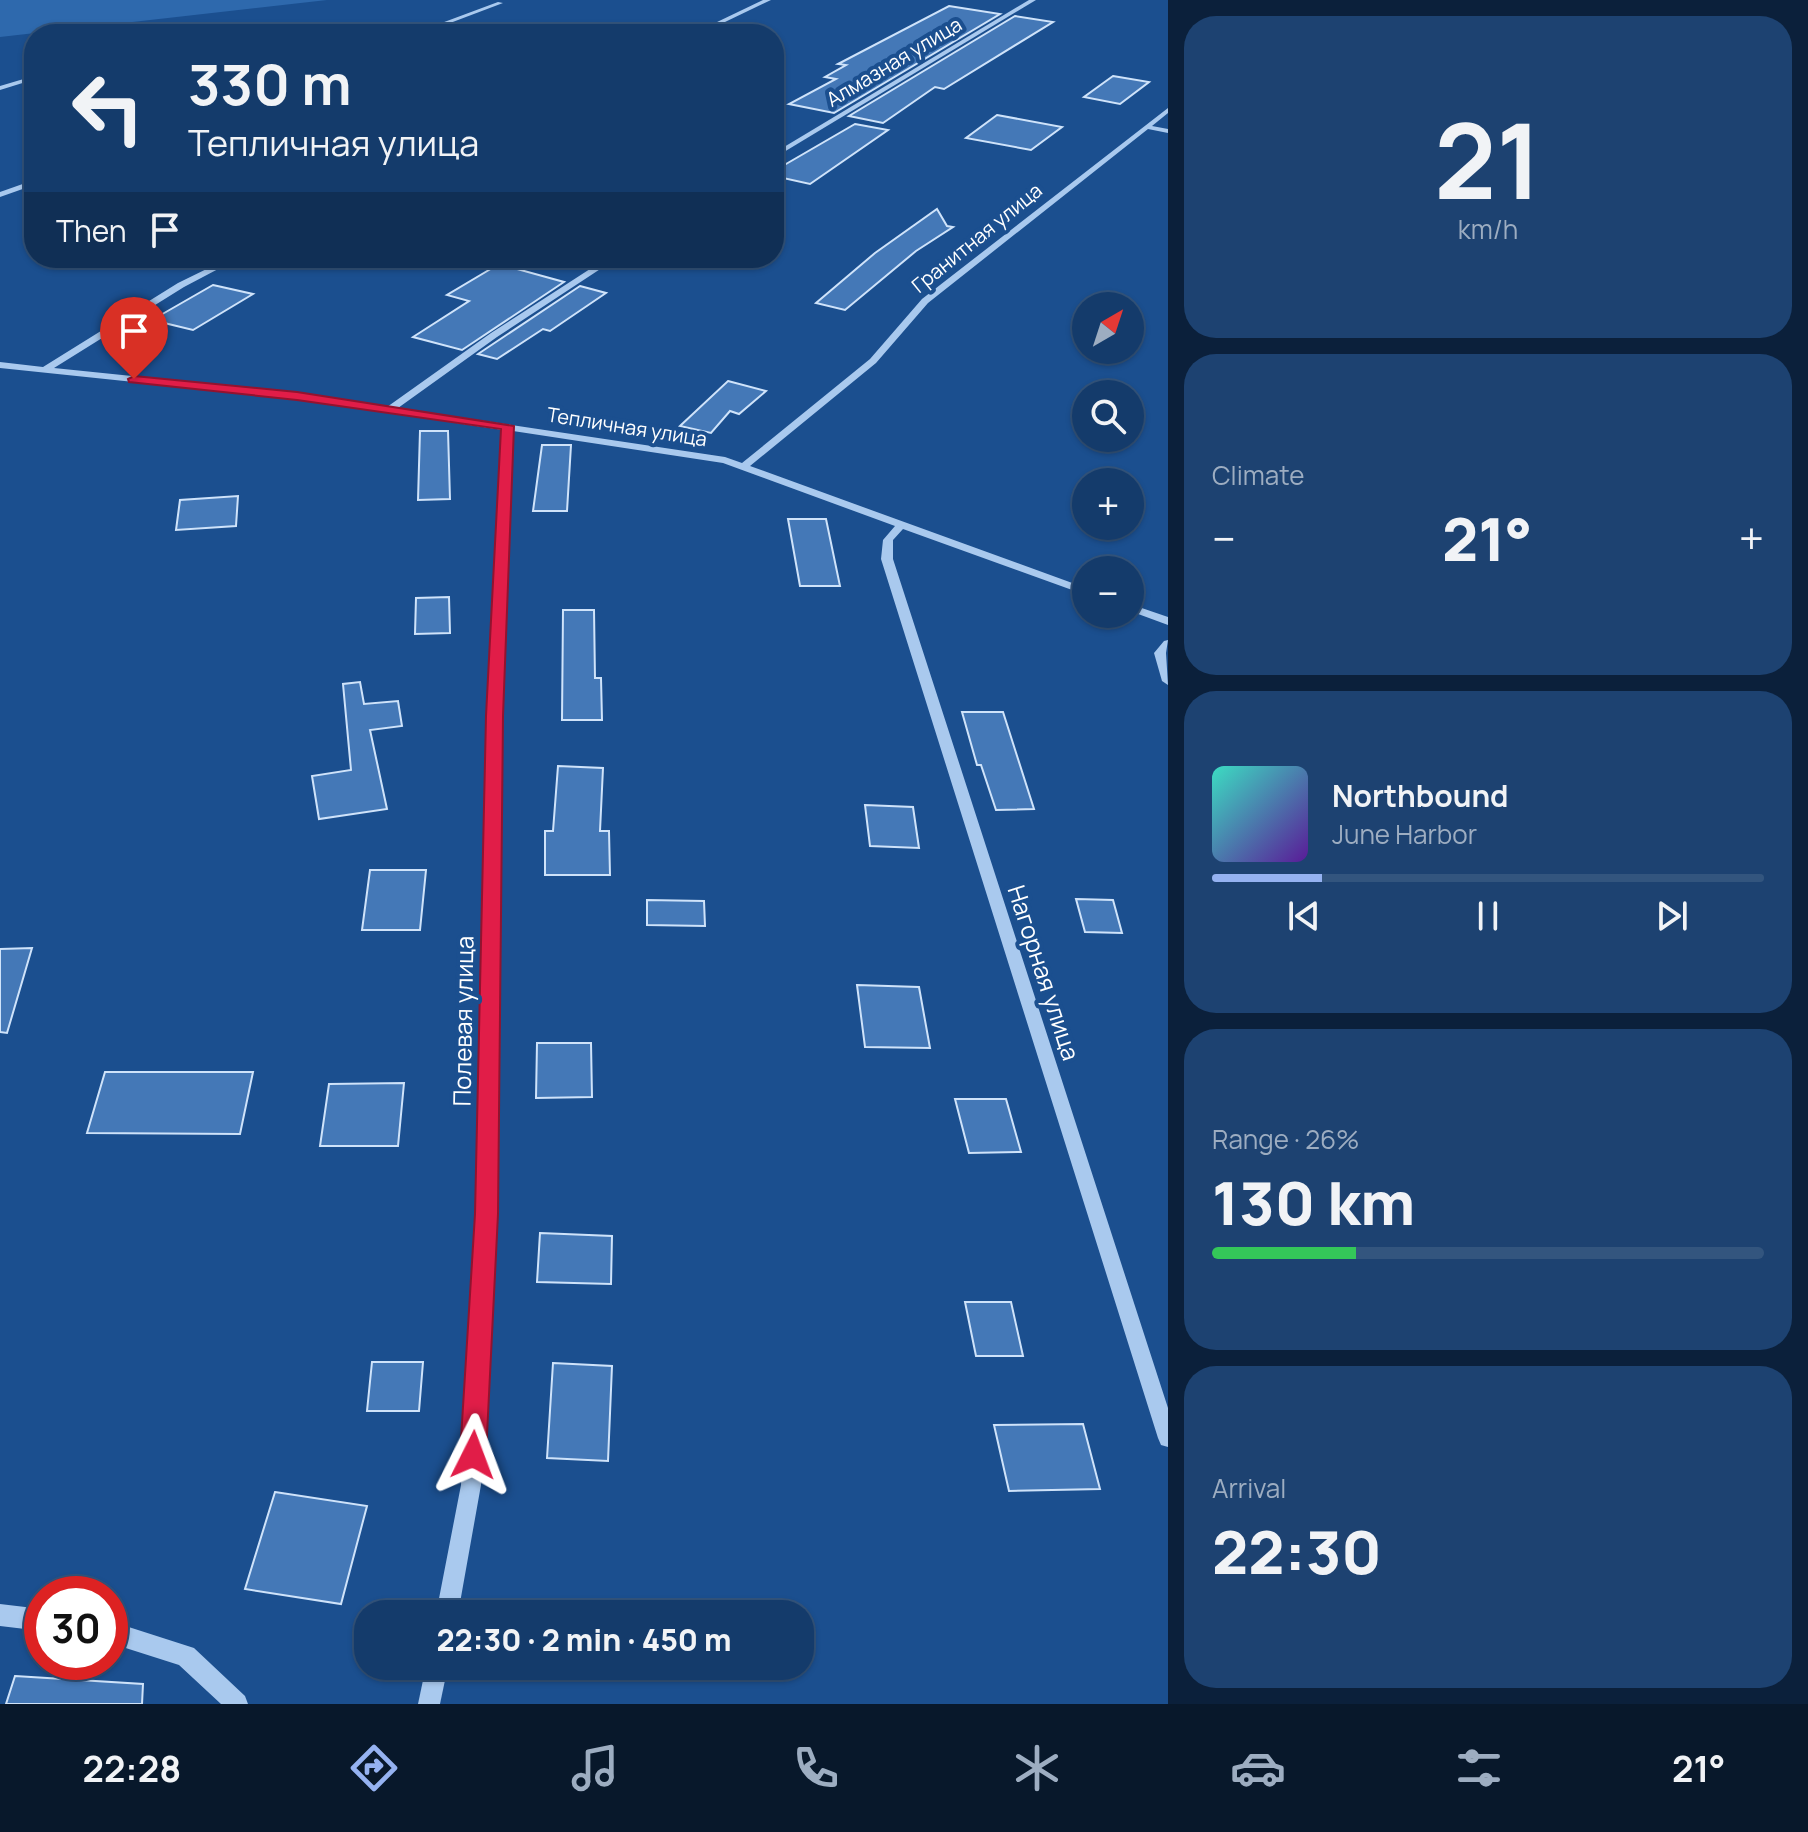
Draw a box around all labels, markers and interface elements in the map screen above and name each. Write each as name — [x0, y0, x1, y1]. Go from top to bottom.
street label: Алмазная улица — [821, 10, 967, 113]
text: 330 m — [188, 45, 352, 122]
icon: left — [56, 56, 160, 160]
text: 21 — [1434, 88, 1542, 230]
text: Тепличная улица — [188, 118, 479, 167]
street label: Гранитная улица — [906, 177, 1047, 299]
icon: arrive — [143, 208, 187, 252]
text: Then — [56, 210, 127, 251]
text: km/h — [1458, 211, 1518, 247]
north arrow — [1072, 292, 1144, 364]
map controls — [1072, 292, 1144, 628]
pin — [100, 297, 168, 379]
icon: arrive — [112, 309, 156, 353]
button: search — [1072, 380, 1144, 452]
street label: Тепличная улица — [545, 401, 709, 453]
text: Climate — [1212, 457, 1304, 493]
button: + — [1072, 468, 1144, 540]
text: 21° — [1442, 497, 1532, 579]
text: − — [1212, 508, 1236, 568]
text: + — [1739, 508, 1764, 568]
button: − — [1072, 556, 1144, 628]
text: Northbound — [1332, 775, 1509, 816]
text: June Harbor — [1332, 816, 1477, 852]
street label: Нагорная улица — [1001, 881, 1088, 1064]
icon: previous — [1282, 894, 1326, 938]
icon: pause — [1466, 894, 1510, 938]
icon: next — [1650, 894, 1694, 938]
street label: Полевая улица — [445, 935, 480, 1107]
text: Range · 26% — [1212, 1121, 1360, 1157]
text: 130 km — [1212, 1161, 1415, 1243]
position arrow — [431, 1413, 515, 1497]
text: Arrival — [1212, 1470, 1286, 1506]
text: 22:30 — [1212, 1510, 1382, 1592]
speed limit sign: 30 — [24, 1576, 128, 1680]
text: 22:30 · 2 min · 450 m — [436, 1619, 732, 1660]
icon: directions — [346, 1740, 402, 1796]
icon: music — [567, 1740, 623, 1796]
icon: phone — [788, 1740, 844, 1796]
icon: climate — [1009, 1740, 1065, 1796]
icon: car — [1230, 1740, 1286, 1796]
icon: filters — [1451, 1740, 1507, 1796]
text: 22:28 — [82, 1744, 181, 1793]
text: 21° — [1672, 1744, 1725, 1793]

